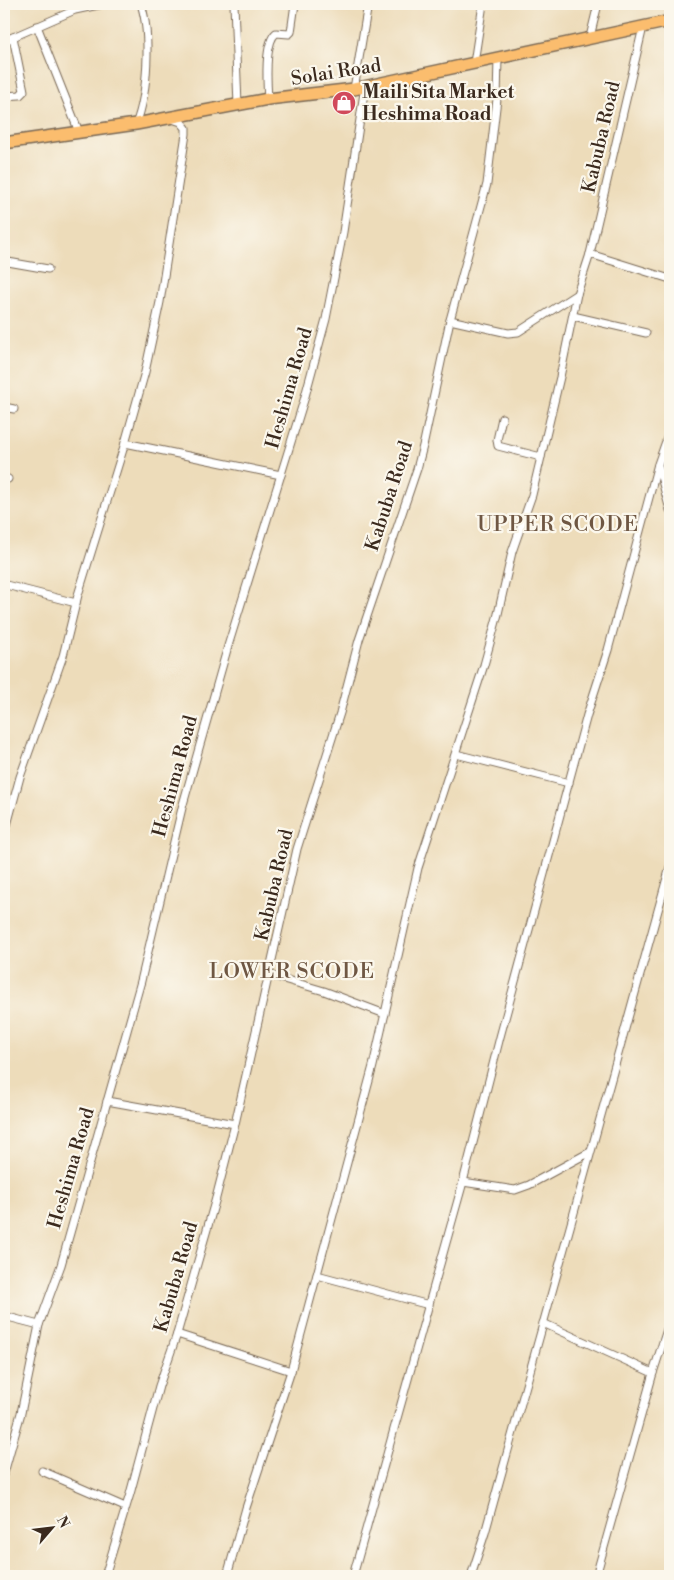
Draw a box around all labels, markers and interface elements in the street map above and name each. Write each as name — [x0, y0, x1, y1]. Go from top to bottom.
street label: Solai Road — [289, 53, 383, 91]
street label: Kabuba Road — [576, 78, 626, 195]
place label: Maili Sita Market Heshima Road — [362, 80, 515, 126]
shop icon: Maili Sita Market Heshima Road — [331, 90, 357, 116]
street label: Heshima Road — [260, 324, 318, 451]
street label: Kabuba Road — [360, 438, 418, 554]
district label: UPPER SCODE — [477, 512, 639, 538]
street label: Heshima Road — [147, 712, 203, 839]
street label: Kabuba Road — [249, 826, 299, 943]
district label: LOWER SCODE — [209, 959, 375, 985]
street label: Heshima Road — [42, 1104, 100, 1231]
street label: Kabuba Road — [149, 1219, 203, 1335]
north arrow — [28, 1502, 78, 1552]
text: N — [52, 1513, 73, 1531]

